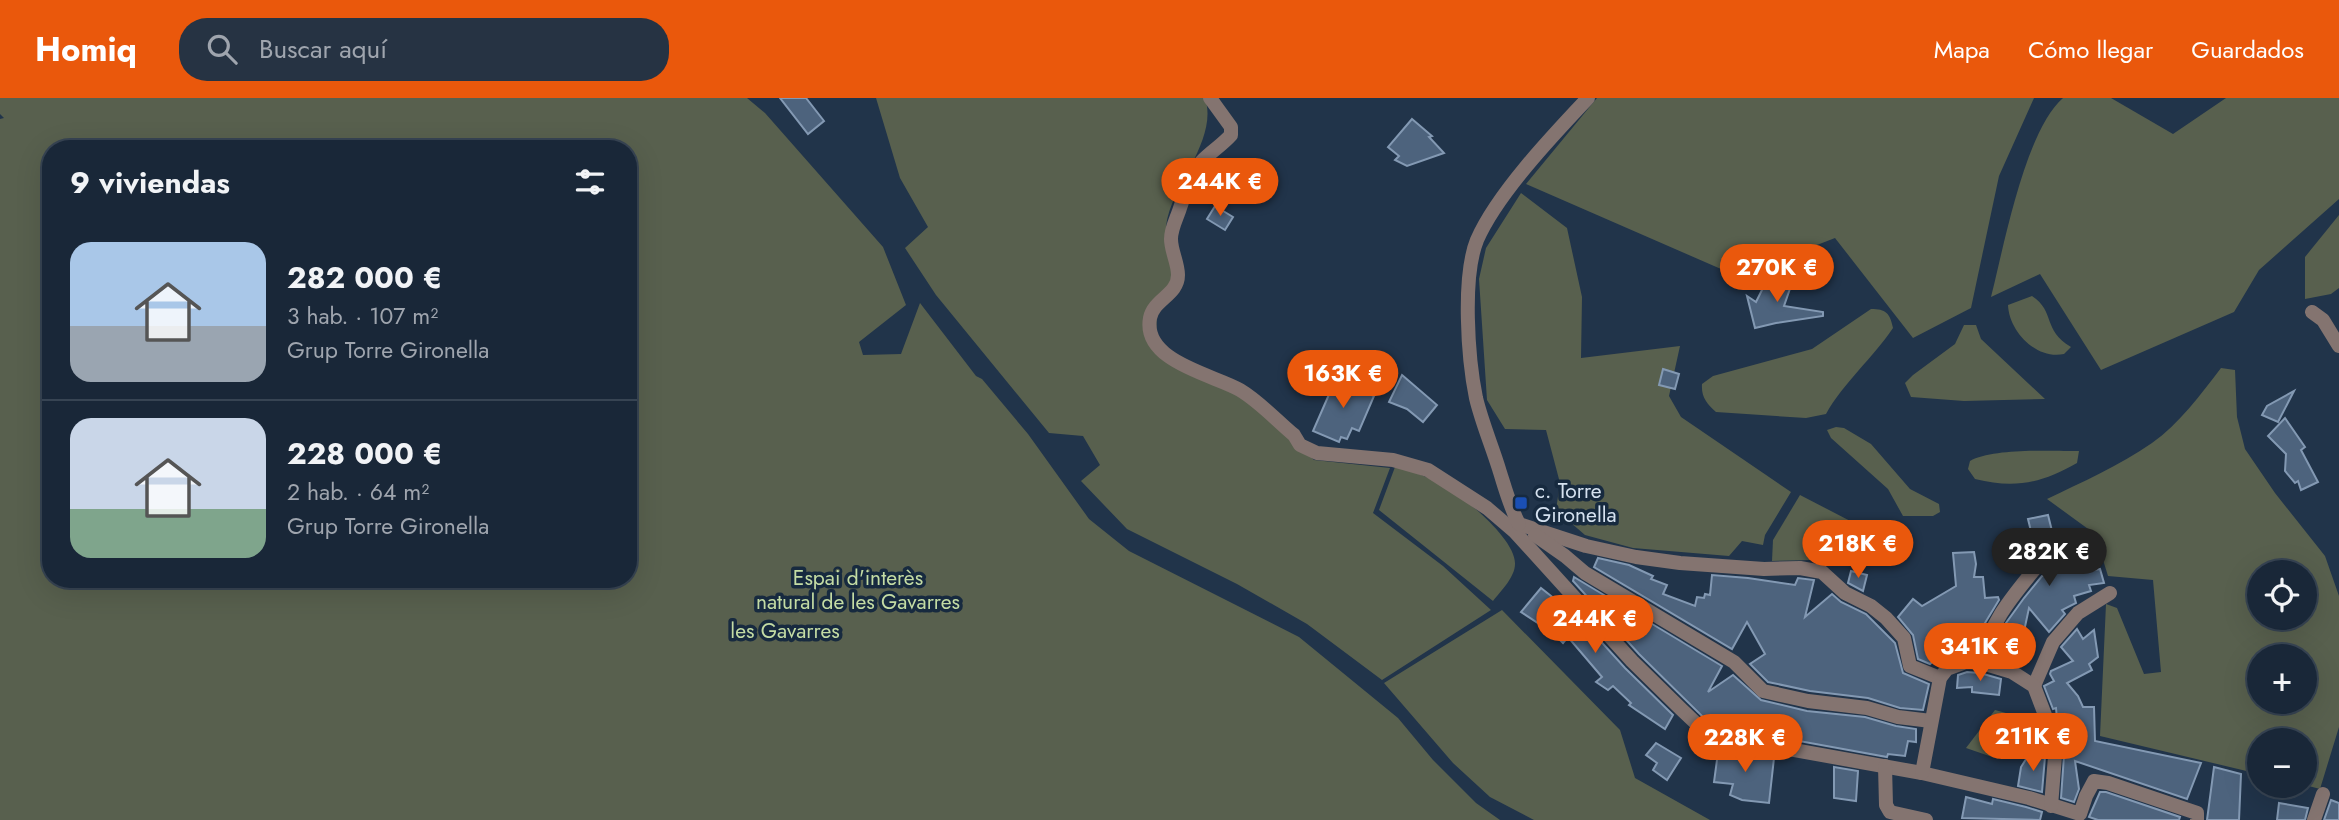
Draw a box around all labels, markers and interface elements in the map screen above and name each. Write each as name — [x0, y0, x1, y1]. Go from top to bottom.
search box — [179, 18, 669, 81]
text: Homiq — [35, 26, 137, 73]
icon: search — [203, 30, 241, 68]
text: Buscar aquí — [259, 30, 387, 68]
text: Mapa — [1934, 32, 1990, 67]
text: Cómo llegar — [2028, 32, 2153, 67]
text: Guardados — [2191, 32, 2304, 67]
pin: 244K € — [1163, 158, 1277, 218]
text: 9 viviendas — [70, 161, 230, 204]
icon: filters — [571, 163, 609, 201]
text: 244K € — [1177, 164, 1263, 198]
pin: 270K € — [1720, 244, 1834, 304]
text: 270K € — [1736, 250, 1818, 284]
text: 282 000 € — [287, 256, 442, 299]
icon: home — [126, 270, 210, 354]
text: 3 hab. · 107 m² — [287, 299, 438, 333]
text: Grup Torre Gironella — [287, 333, 489, 367]
pin: 163K € — [1286, 350, 1400, 410]
text: 163K € — [1303, 356, 1383, 390]
text: 228 000 € — [287, 432, 442, 475]
icon: home — [126, 446, 210, 530]
text: 2 hab. · 64 m² — [287, 475, 429, 509]
place label: c. Torre Gironella — [1535, 476, 1617, 530]
marker: c. Torre Gironella — [1513, 495, 1529, 511]
text: Grup Torre Gironella — [287, 509, 489, 543]
pin: 218K € — [1801, 520, 1915, 580]
text: 218K € — [1818, 526, 1898, 560]
pin: 282K € — [1992, 528, 2106, 588]
text: 282K € — [2008, 534, 2090, 568]
map controls — [2247, 560, 2317, 798]
button: locate — [2247, 560, 2317, 630]
park label: Espai d'interès natural de les Gavarres — [756, 563, 960, 617]
pin: 244K € — [1538, 596, 1652, 655]
text: 244K € — [1552, 601, 1638, 635]
park label: les Gavarres — [730, 616, 840, 646]
pin: 341K € — [1923, 624, 2037, 683]
text: 341K € — [1940, 629, 2020, 663]
button: + — [2247, 644, 2317, 714]
pin: 228K € — [1688, 714, 1802, 774]
pin: 211K € — [1976, 714, 2090, 773]
text: 211K € — [1995, 719, 2071, 753]
text: 228K € — [1704, 720, 1786, 754]
button: − — [2247, 728, 2317, 798]

